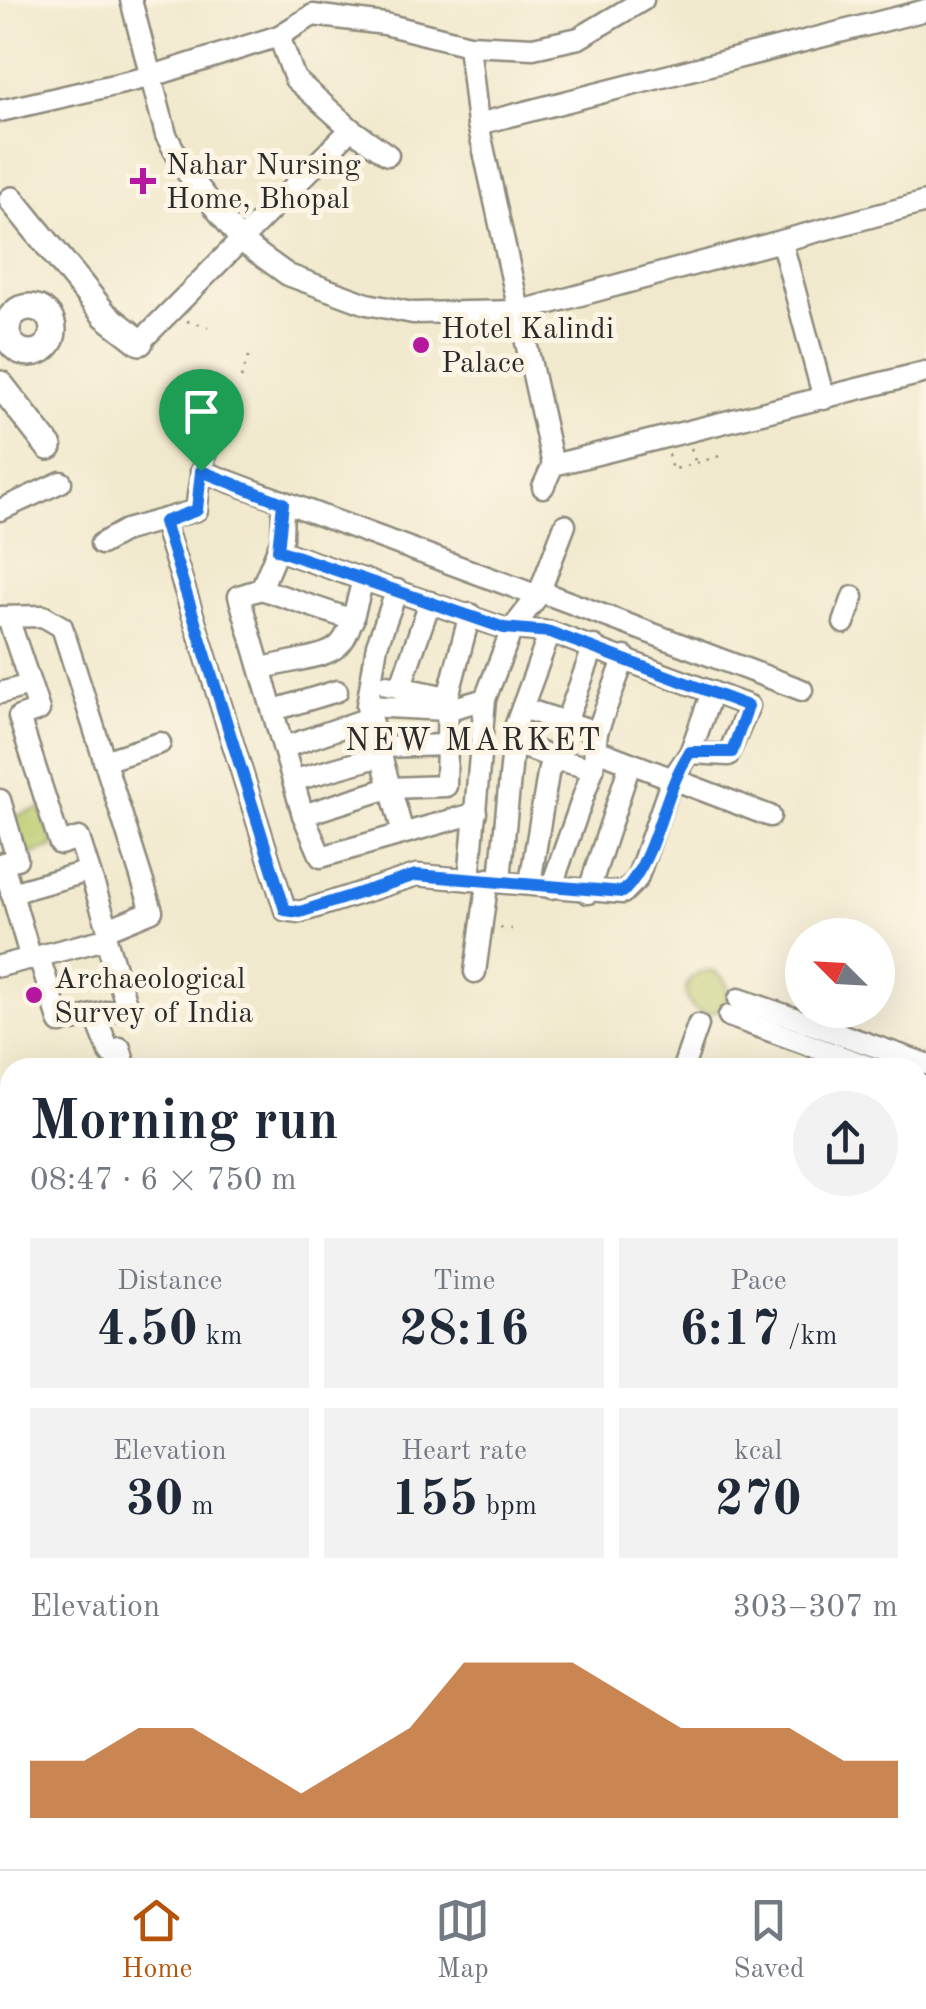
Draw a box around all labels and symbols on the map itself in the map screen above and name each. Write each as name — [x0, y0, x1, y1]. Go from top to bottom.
place label: Nahar Nursing Home, Bhopal — [166, 151, 361, 215]
marker: Nahar Nursing Home, Bhopal — [130, 168, 156, 194]
place label: Hotel Kalindi Palace — [441, 315, 614, 379]
marker: Hotel Kalindi Palace — [410, 334, 432, 356]
pin — [159, 369, 244, 472]
district label: NEW MARKET — [345, 726, 603, 758]
north arrow — [785, 918, 895, 1028]
place label: Archaeological Survey of India — [54, 965, 253, 1029]
marker: Archaeological Survey of India — [23, 984, 45, 1006]

